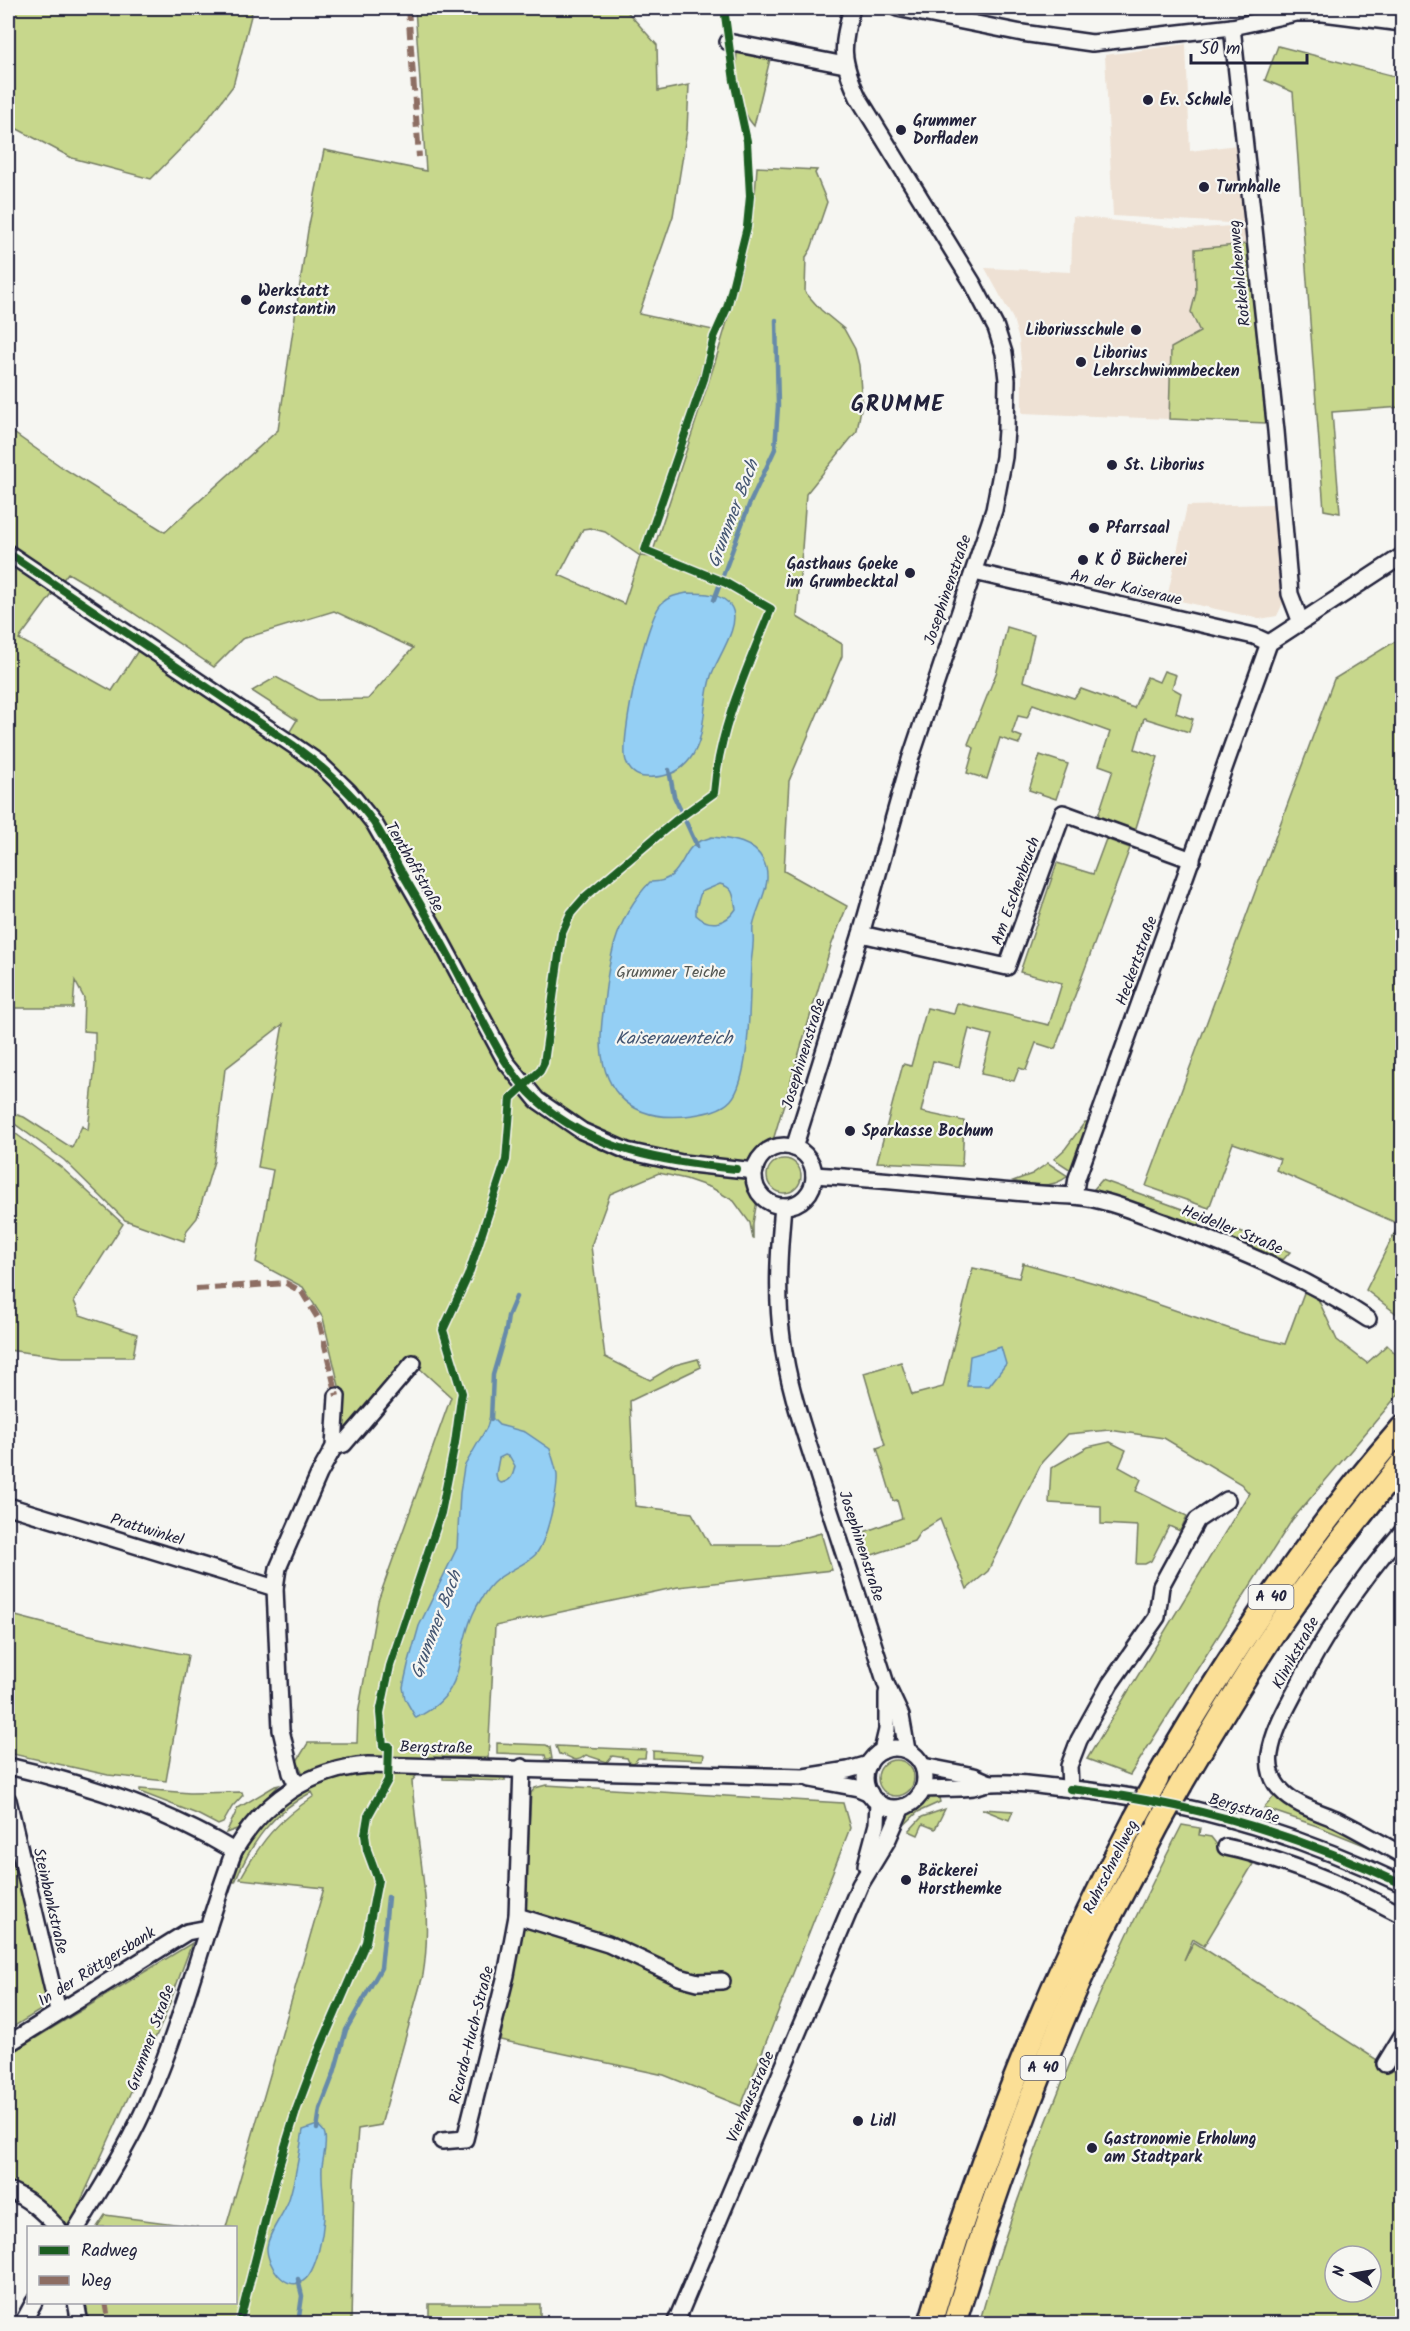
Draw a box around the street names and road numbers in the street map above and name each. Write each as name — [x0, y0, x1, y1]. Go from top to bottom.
street label: Rotkehlchenweg — [1222, 218, 1258, 328]
street label: Josephinenstraße — [917, 531, 979, 649]
street label: An der Kaiseraue — [1068, 563, 1184, 613]
street label: Tenthoffstraße — [378, 817, 450, 917]
street label: Am Eschenbruch — [985, 833, 1047, 949]
street label: Heckertstraße — [1109, 913, 1165, 1009]
street label: Josephinenstraße — [775, 995, 833, 1113]
street label: Heideller Straße — [1177, 1198, 1287, 1262]
street label: Josephinenstraße — [831, 1487, 891, 1605]
street label: Prattwinkel — [107, 1507, 187, 1553]
road number: A 40 — [1248, 1585, 1294, 1609]
street label: Klinikstraße — [1266, 1612, 1326, 1694]
street label: Bergstraße — [399, 1735, 473, 1761]
street label: Bergstraße — [1206, 1787, 1282, 1831]
street label: Ruhrschnellweg — [1077, 1816, 1145, 1918]
street label: Steinbankstraße — [26, 1845, 74, 1957]
street label: In der Röttgersbank — [33, 1920, 161, 2013]
street label: Ricarda-Huch-Straße — [443, 1963, 501, 2107]
street label: Grummer Straße — [120, 1981, 182, 2095]
street label: Vierhausstraße — [720, 2047, 782, 2147]
road number: A 40 — [1020, 2056, 1066, 2080]

